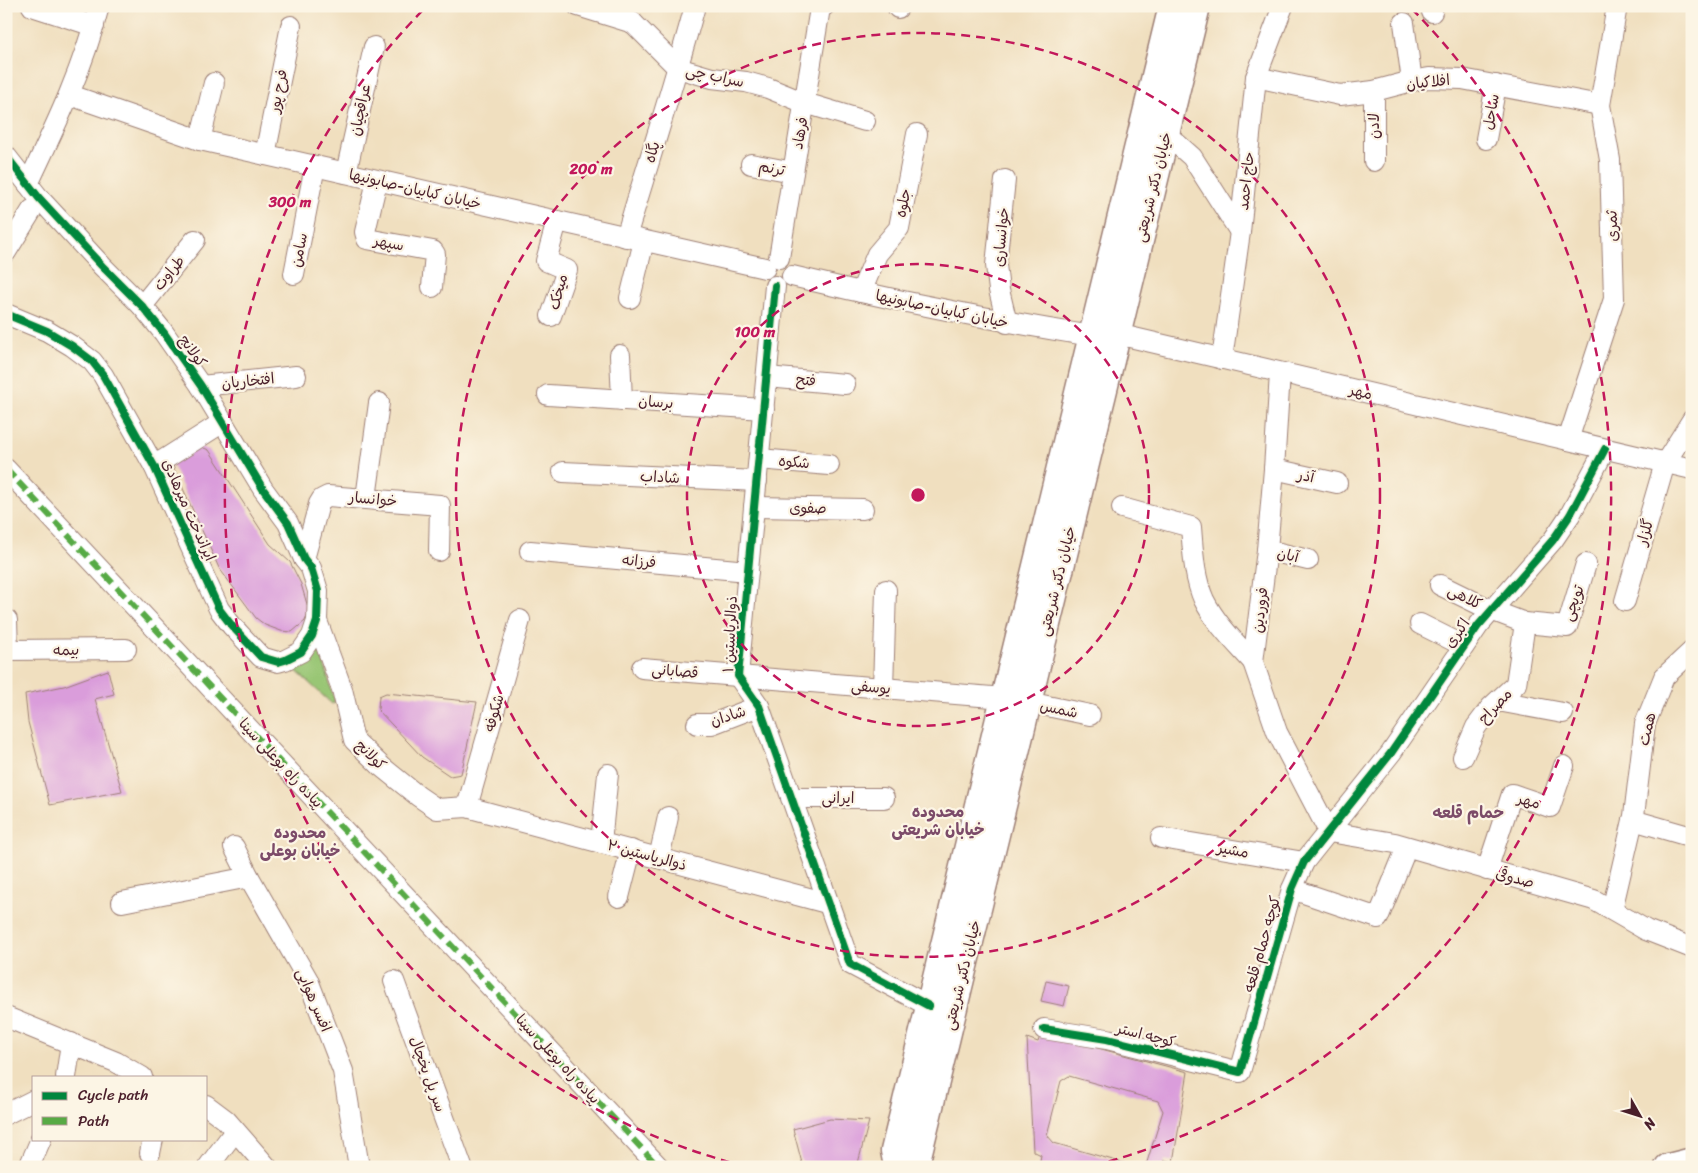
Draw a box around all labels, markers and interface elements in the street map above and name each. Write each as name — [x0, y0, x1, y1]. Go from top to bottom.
street label: سراب چی — [683, 57, 747, 95]
street label: فرح پور — [261, 67, 295, 116]
street label: افلاکیان — [1405, 67, 1451, 97]
street label: عراقچیان — [342, 82, 378, 138]
street label: ساحل — [1475, 92, 1507, 132]
street label: لادن — [1361, 113, 1387, 139]
street label: فرهاد — [784, 115, 816, 151]
street label: خیابان دکتر شریعتی — [1127, 129, 1179, 245]
street label: پگاه — [636, 138, 668, 166]
street label: حاج احمد — [1230, 150, 1262, 212]
street label: ترنم — [757, 153, 788, 183]
text: 200 m — [568, 156, 613, 182]
street label: خیابان کبابیان-صابونیها — [346, 161, 484, 217]
street label: جلوه — [887, 186, 919, 220]
text: 300 m — [268, 189, 312, 215]
street label: خوانساری — [985, 206, 1017, 268]
street label: ثمری — [1598, 209, 1626, 242]
street label: سپهر — [370, 227, 406, 259]
street label: سامن — [283, 231, 315, 269]
street label: طراوت — [146, 249, 192, 297]
street label: میخک — [541, 271, 575, 313]
street label: خیابان کبابیان-صابونیها — [873, 282, 1011, 336]
text: 100 m — [735, 319, 776, 345]
street label: کولانج — [172, 329, 214, 373]
street label: افتخاریان — [220, 365, 276, 397]
street label: فتح — [795, 366, 817, 394]
street label: مهر — [1345, 376, 1375, 407]
street label: برسان — [638, 388, 674, 416]
street label: شکوه — [777, 448, 811, 476]
street label: ایراندخت میرهادی — [155, 455, 223, 565]
street label: آذر — [1294, 461, 1318, 491]
street label: شاداب — [639, 463, 681, 491]
street label: خوانسار — [347, 484, 398, 514]
centre of rings — [909, 486, 927, 504]
street label: صفوی — [789, 495, 827, 521]
street label: گلزار — [1629, 516, 1661, 549]
street label: خیابان دکتر شریعتی — [1031, 523, 1083, 639]
street label: آبان — [1274, 540, 1303, 571]
street label: فرزانه — [621, 547, 657, 575]
street label: کلاهی — [1443, 577, 1487, 617]
street label: توپچی — [1554, 581, 1592, 625]
street label: فروردین — [1244, 586, 1276, 634]
street label: ذوالریاستین ۱ — [715, 595, 745, 673]
street label: اکبری — [1437, 612, 1477, 654]
street label: بیمه — [53, 637, 79, 663]
street label: قصابانی — [650, 656, 700, 686]
street label: یوسفی — [850, 672, 892, 702]
street label: مصراح — [1471, 682, 1519, 730]
street label: شکوفه — [476, 691, 512, 735]
street label: شمس — [1038, 692, 1080, 726]
street label: شادان — [707, 698, 749, 734]
street label: همت — [1631, 710, 1663, 748]
street label: پیاده راه بوعلی سینا — [232, 712, 330, 814]
street label: کولانج — [349, 733, 393, 777]
street label: ایرانی — [822, 785, 854, 811]
street label: مهر — [1513, 785, 1543, 817]
district label: محدوده خیابان شریعتی — [892, 797, 984, 844]
district label: حمام قلعه — [1432, 798, 1504, 827]
district label: محدوده خیابان بوعلی — [260, 818, 340, 865]
street label: ذوالریاستین ۲ — [604, 832, 690, 878]
street label: مشیر — [1213, 834, 1251, 866]
street label: صدوقی — [1493, 860, 1537, 896]
street label: کوچه حمام قلعه — [1236, 893, 1288, 995]
street label: خیابان دکتر شریعتی — [936, 917, 988, 1033]
street label: افسر هوایی — [289, 964, 339, 1036]
street label: پیاده راه بوعلی سینا — [509, 1008, 607, 1110]
street label: کوچه استر — [1111, 1015, 1179, 1055]
street label: سر پل یخچال — [402, 1032, 454, 1116]
legend — [32, 1076, 208, 1140]
text: Cycle path — [78, 1082, 149, 1108]
north arrow — [1616, 1090, 1666, 1140]
text: Path — [78, 1108, 109, 1134]
text: N — [1637, 1111, 1663, 1136]

